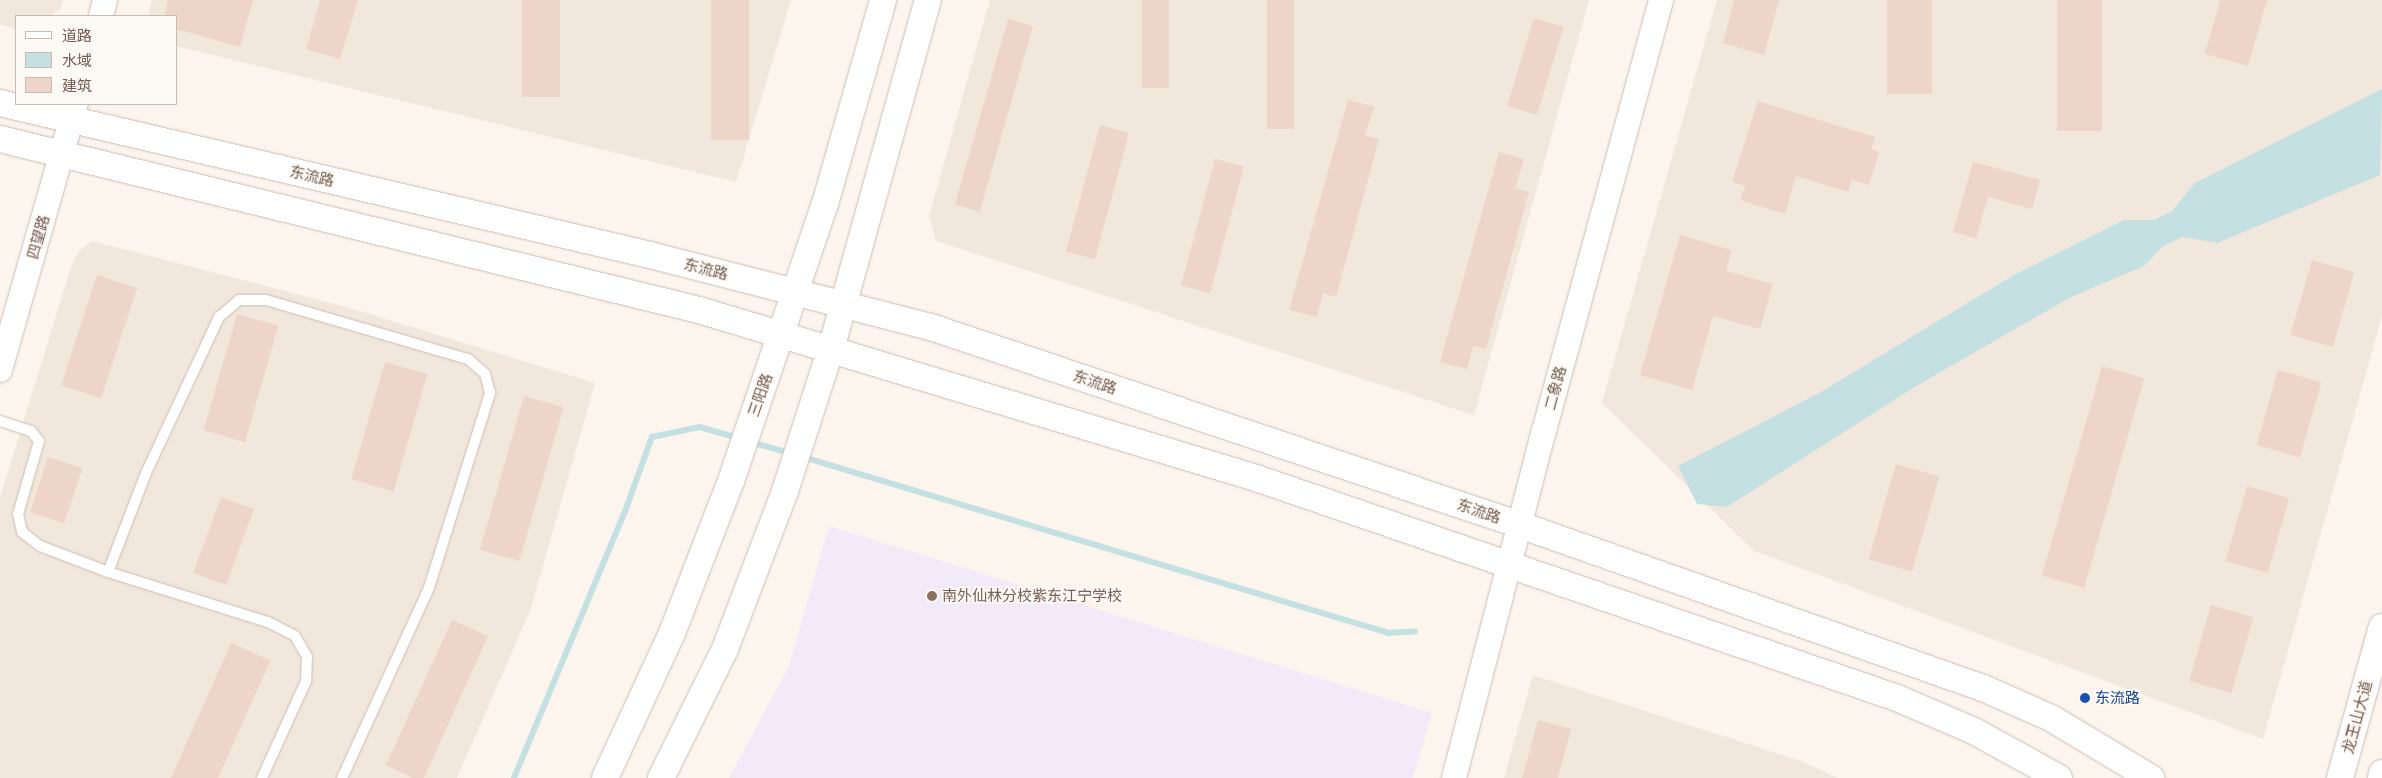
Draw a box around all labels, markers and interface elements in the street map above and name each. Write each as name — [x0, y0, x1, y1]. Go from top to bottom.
legend — [15, 15, 178, 105]
text: 道路 — [62, 26, 92, 44]
text: 水域 — [62, 51, 92, 69]
text: 建筑 — [62, 76, 92, 94]
street label: 东流路 — [288, 162, 336, 190]
street label: 四望路 — [23, 213, 53, 261]
street label: 东流路 — [682, 255, 730, 283]
street label: 二象路 — [1540, 364, 1570, 412]
street label: 东流路 — [1071, 366, 1119, 398]
street label: 三阳路 — [744, 371, 776, 419]
street label: 东流路 — [1455, 495, 1503, 527]
place label: 南外仙林分校紫东江宁学校 — [942, 587, 1122, 605]
marker: 南外仙林分校紫东江宁学校 — [926, 590, 938, 602]
street label: 龙王山大道 — [2339, 678, 2375, 756]
place label: 东流路 — [2095, 689, 2140, 707]
marker: 东流路 — [2079, 692, 2091, 704]

